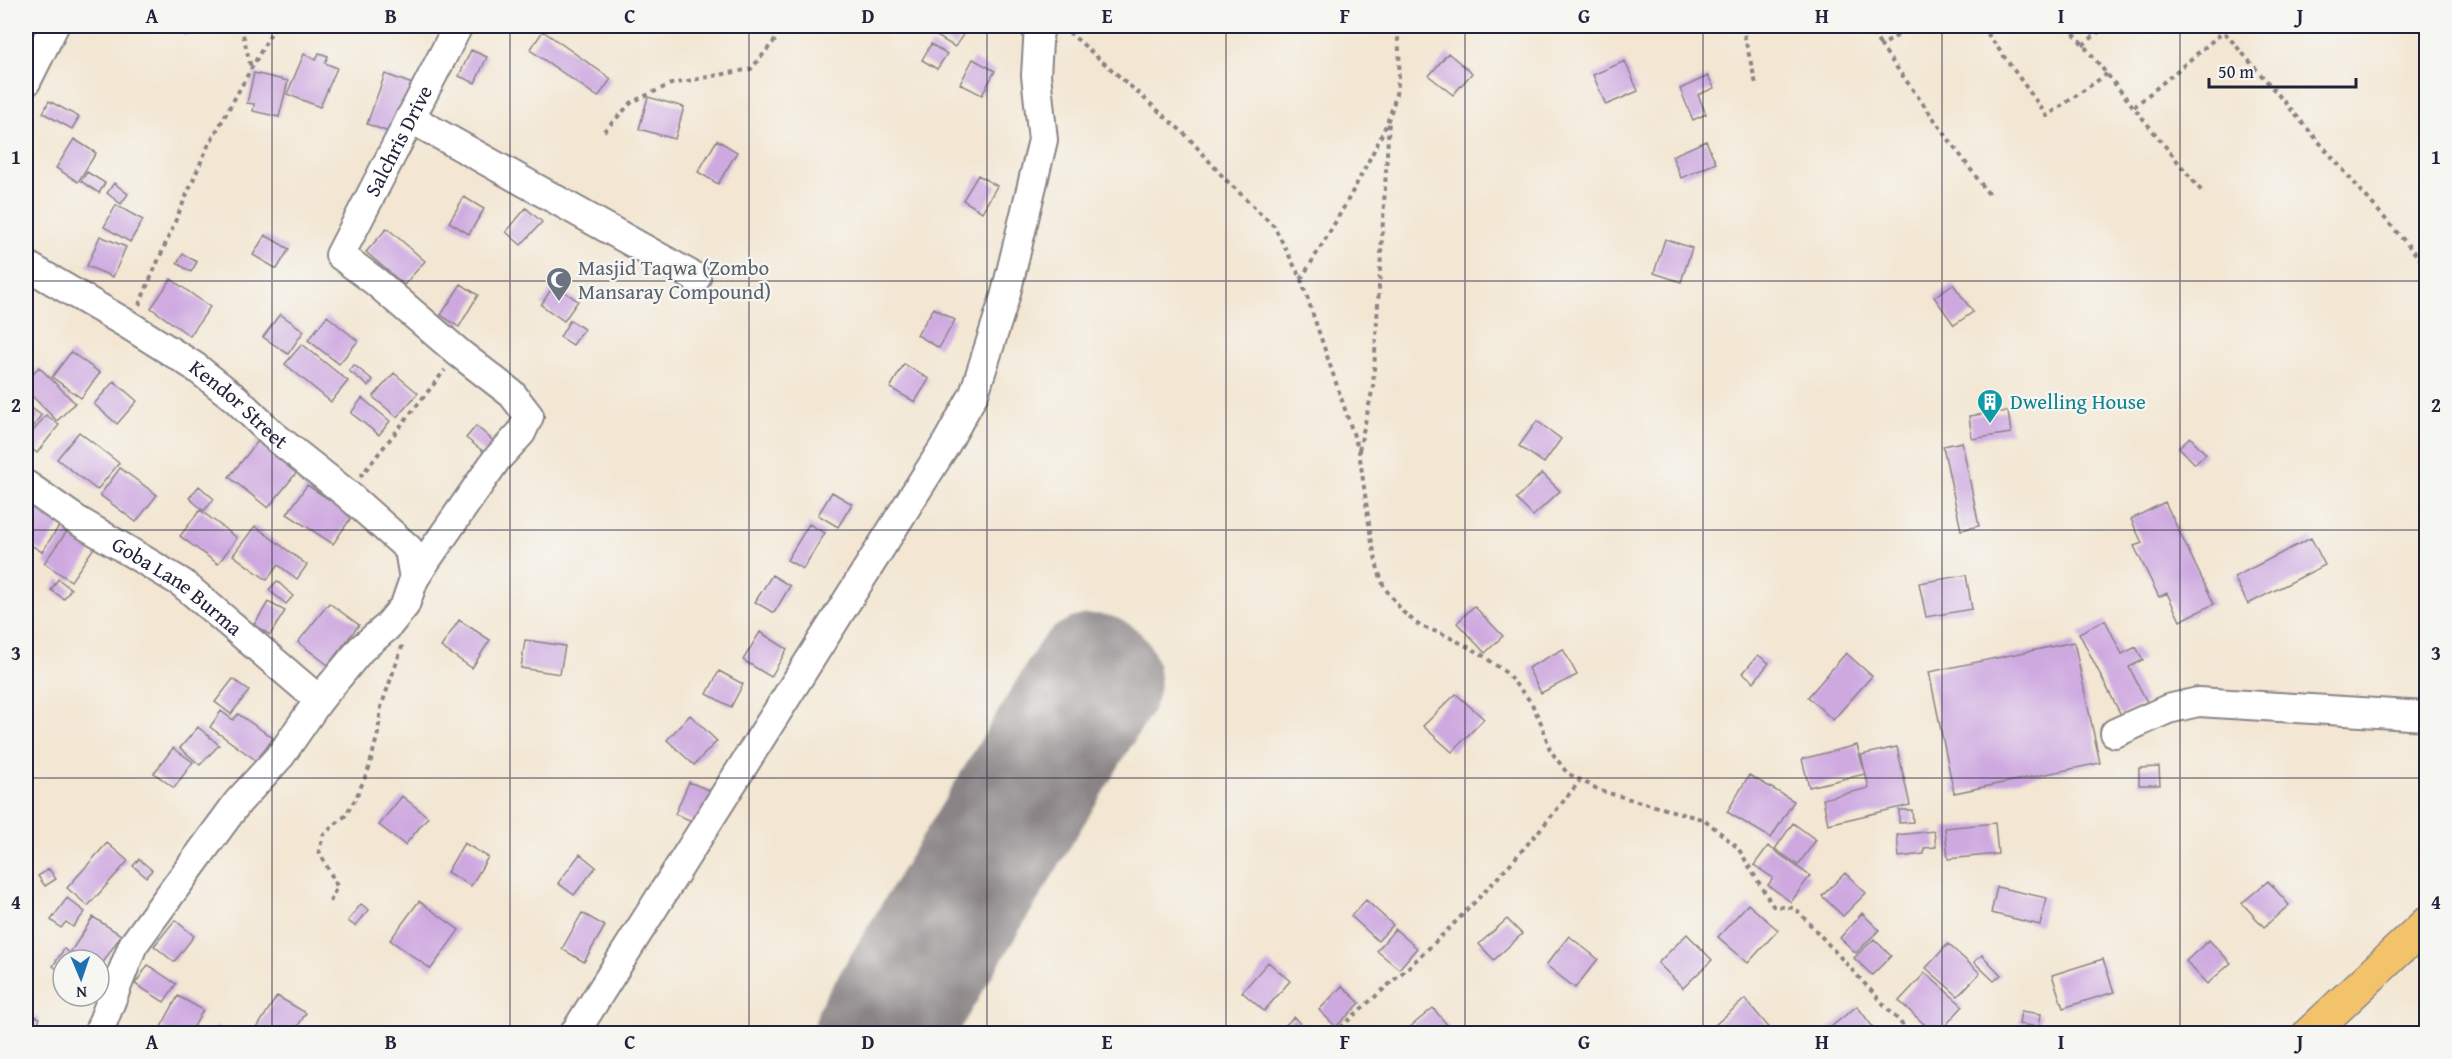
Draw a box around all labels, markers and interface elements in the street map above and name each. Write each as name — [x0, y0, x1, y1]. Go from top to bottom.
text: A — [146, 1, 159, 30]
text: B — [385, 1, 397, 30]
text: C — [624, 1, 636, 30]
text: D — [861, 1, 875, 30]
text: E — [1102, 1, 1113, 30]
text: F — [1340, 1, 1350, 30]
text: G — [1578, 1, 1590, 30]
text: H — [1815, 1, 1829, 30]
text: I — [2058, 1, 2064, 30]
text: J — [2294, 1, 2304, 30]
scale bar — [2209, 51, 2356, 89]
text: 50 m — [2218, 58, 2254, 85]
street label: Salchris Drive — [357, 80, 440, 202]
text: 1 — [11, 142, 21, 171]
text: 1 — [2431, 142, 2441, 171]
place label: Masjid Taqwa (Zombo Mansaray Compound) — [578, 252, 771, 307]
mosque icon: Masjid Taqwa (Zombo Mansaray Compound) — [544, 265, 574, 303]
street label: Kendor Street — [183, 352, 295, 457]
place label: Dwelling House — [2010, 386, 2146, 417]
building icon: Dwelling House — [1975, 387, 2005, 425]
text: 2 — [11, 390, 21, 419]
text: 2 — [2431, 390, 2441, 419]
street label: Goba Lane Burma — [106, 529, 249, 643]
text: 3 — [11, 638, 21, 667]
text: 3 — [2431, 638, 2441, 667]
text: 4 — [11, 887, 21, 916]
text: 4 — [2431, 887, 2441, 916]
north arrow — [51, 948, 111, 1008]
text: N — [75, 981, 87, 1005]
text: A — [146, 1027, 159, 1056]
text: B — [385, 1027, 397, 1056]
text: C — [624, 1027, 636, 1056]
text: D — [861, 1027, 875, 1056]
text: E — [1102, 1027, 1113, 1056]
text: F — [1340, 1027, 1350, 1056]
text: G — [1578, 1027, 1590, 1056]
text: H — [1815, 1027, 1829, 1056]
text: I — [2058, 1027, 2064, 1056]
text: J — [2294, 1027, 2304, 1056]

